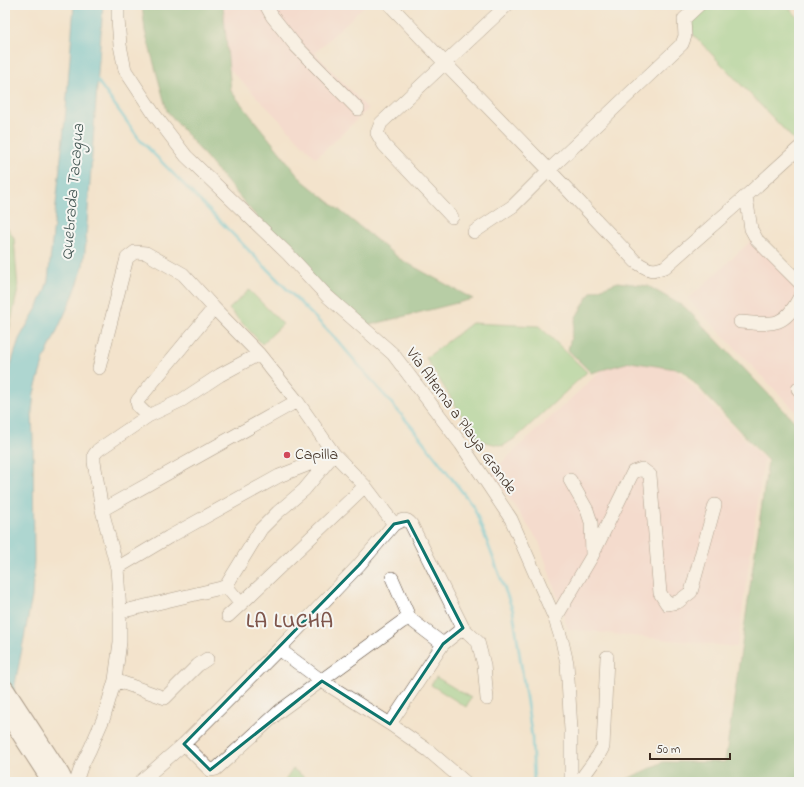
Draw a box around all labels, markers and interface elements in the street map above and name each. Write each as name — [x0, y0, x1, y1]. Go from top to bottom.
water label: Quebrada Tacagua — [55, 122, 92, 261]
street label: Vía Alterna a Playa Grande — [399, 342, 523, 500]
place label: Capilla — [295, 443, 338, 467]
marker: Capilla — [282, 450, 292, 460]
district label: LA LUCHA — [246, 608, 334, 637]
scale bar — [650, 735, 730, 761]
text: 50 m — [656, 741, 680, 759]

